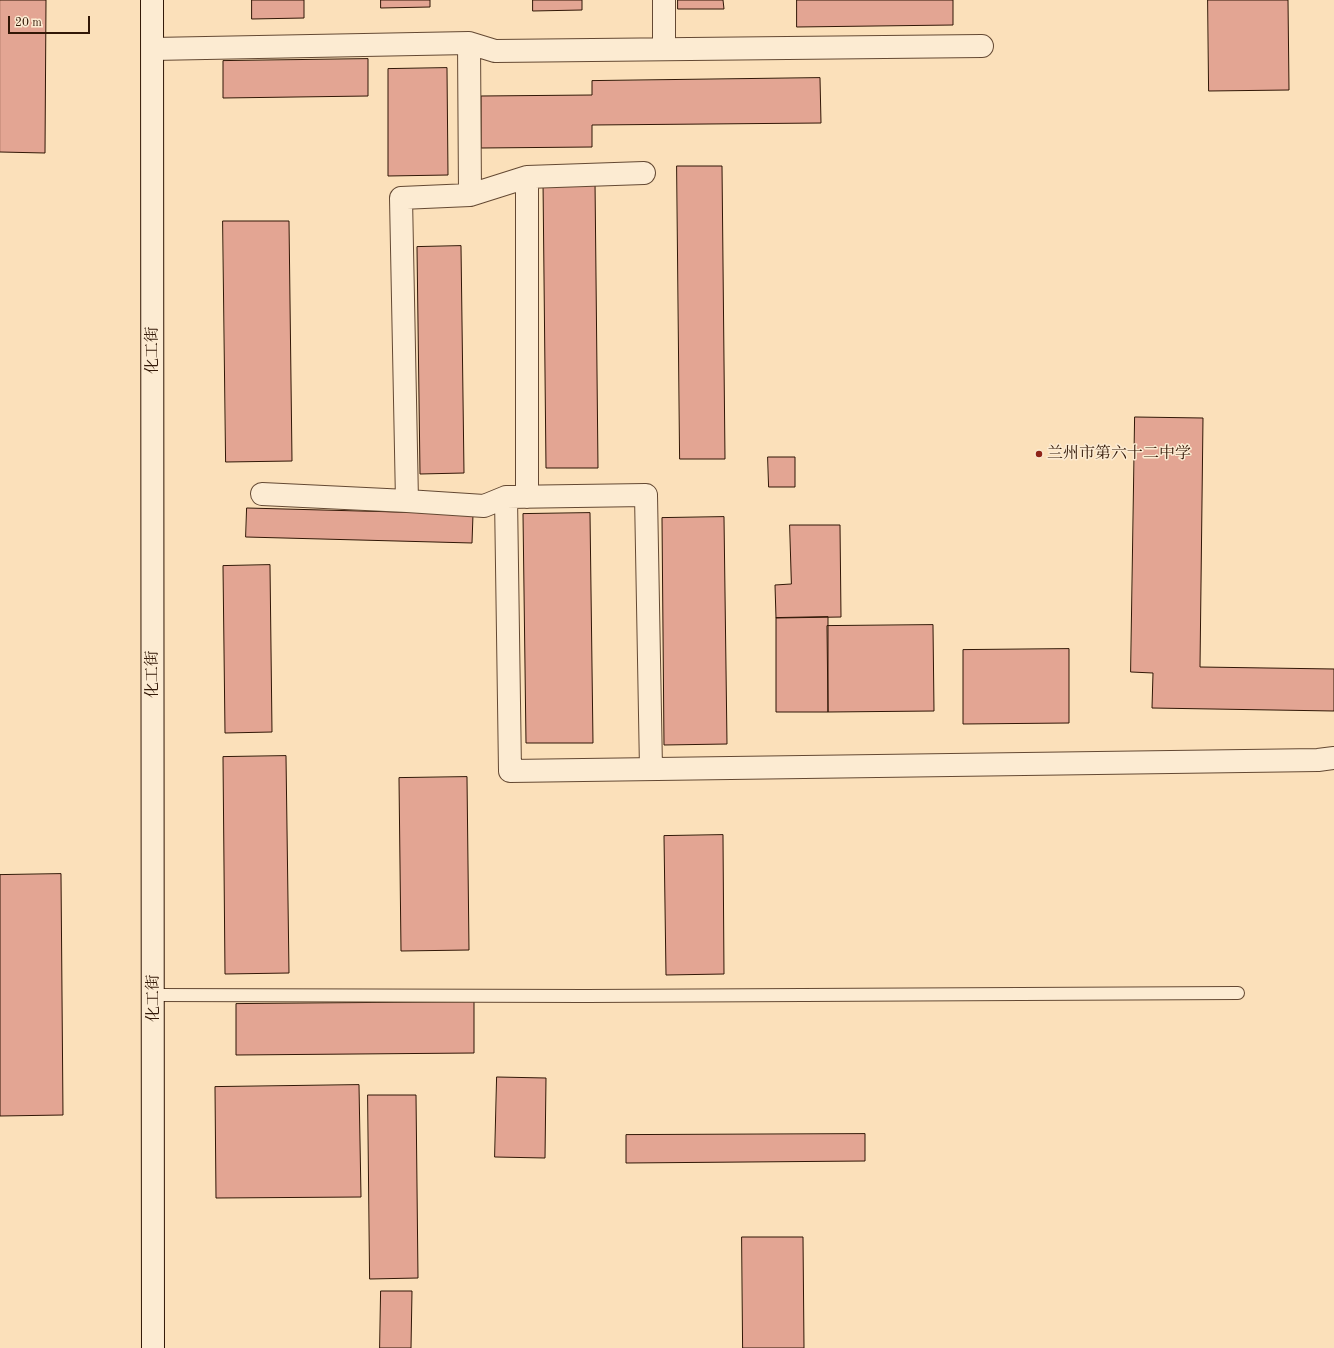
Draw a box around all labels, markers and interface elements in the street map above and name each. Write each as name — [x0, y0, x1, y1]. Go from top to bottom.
scale bar — [10, 8, 92, 34]
text: 20 m — [15, 17, 42, 29]
street label: 化工街 — [143, 326, 163, 374]
place label: 兰州市第六十二中学 — [1047, 444, 1191, 464]
marker: 兰州市第六十二中学 — [1034, 449, 1044, 459]
street label: 化工街 — [143, 650, 163, 698]
street label: 化工街 — [144, 974, 164, 1022]

